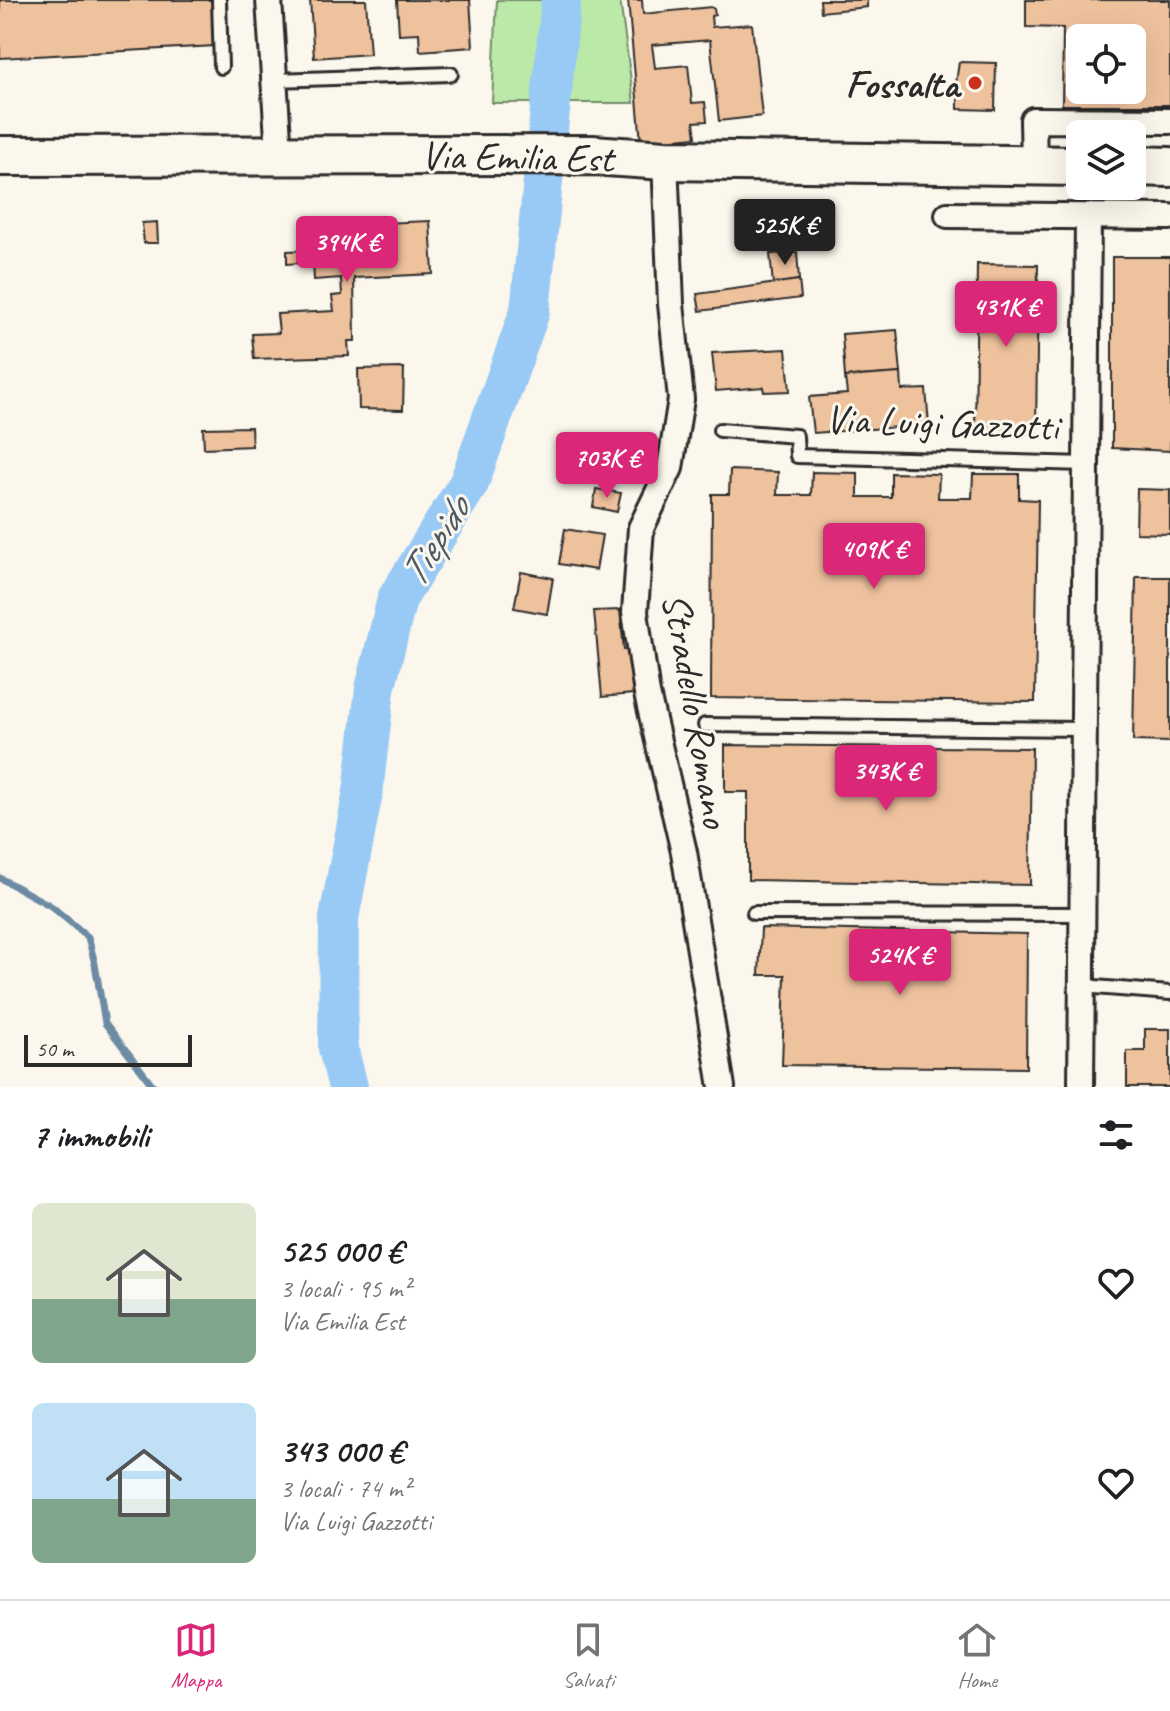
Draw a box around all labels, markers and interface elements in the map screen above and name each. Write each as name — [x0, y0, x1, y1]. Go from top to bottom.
map controls — [1066, 24, 1146, 200]
button: locate — [1066, 24, 1146, 104]
place label: Fossalta — [845, 59, 962, 109]
marker: Fossalta — [966, 74, 984, 92]
button: layers — [1066, 120, 1146, 200]
street label: Via Emilia Est — [421, 130, 617, 184]
pin: 525K € — [720, 199, 850, 267]
text: 525K € — [752, 208, 818, 241]
pin: 394K € — [282, 216, 412, 284]
text: 394K € — [314, 225, 380, 258]
pin: 431K € — [941, 281, 1071, 349]
text: 431K € — [973, 290, 1039, 323]
street label: Via Luigi Gazzotti — [825, 394, 1064, 452]
pin: 703K € — [542, 432, 672, 500]
text: 703K € — [574, 441, 640, 474]
water label: Tiepido — [386, 483, 485, 596]
pin: 409K € — [809, 523, 939, 591]
text: 409K € — [841, 532, 907, 565]
street label: Stradello Romano — [651, 589, 742, 833]
pin: 343K € — [821, 745, 951, 813]
text: 343K € — [853, 754, 919, 787]
pin: 524K € — [835, 929, 965, 997]
text: 524K € — [867, 938, 933, 971]
scale bar — [24, 1031, 192, 1067]
text: 50 m — [36, 1035, 73, 1063]
icon: filters — [1094, 1113, 1138, 1157]
text: 7 immobili — [32, 1114, 149, 1157]
text: 525 000 € — [280, 1229, 402, 1272]
icon: home — [96, 1235, 192, 1331]
icon: heart — [1094, 1261, 1138, 1305]
text: 3 locali · 95 m² — [280, 1272, 410, 1305]
text: Via Emilia Est — [280, 1305, 405, 1338]
text: 343 000 € — [280, 1429, 404, 1472]
icon: home — [96, 1435, 192, 1531]
icon: heart — [1094, 1461, 1138, 1505]
text: 3 locali · 74 m² — [280, 1472, 410, 1505]
text: Via Luigi Gazzotti — [280, 1505, 432, 1538]
tab: Mappa — [171, 1618, 222, 1694]
tab: Salvati — [563, 1618, 614, 1694]
tab: Home — [955, 1618, 999, 1694]

